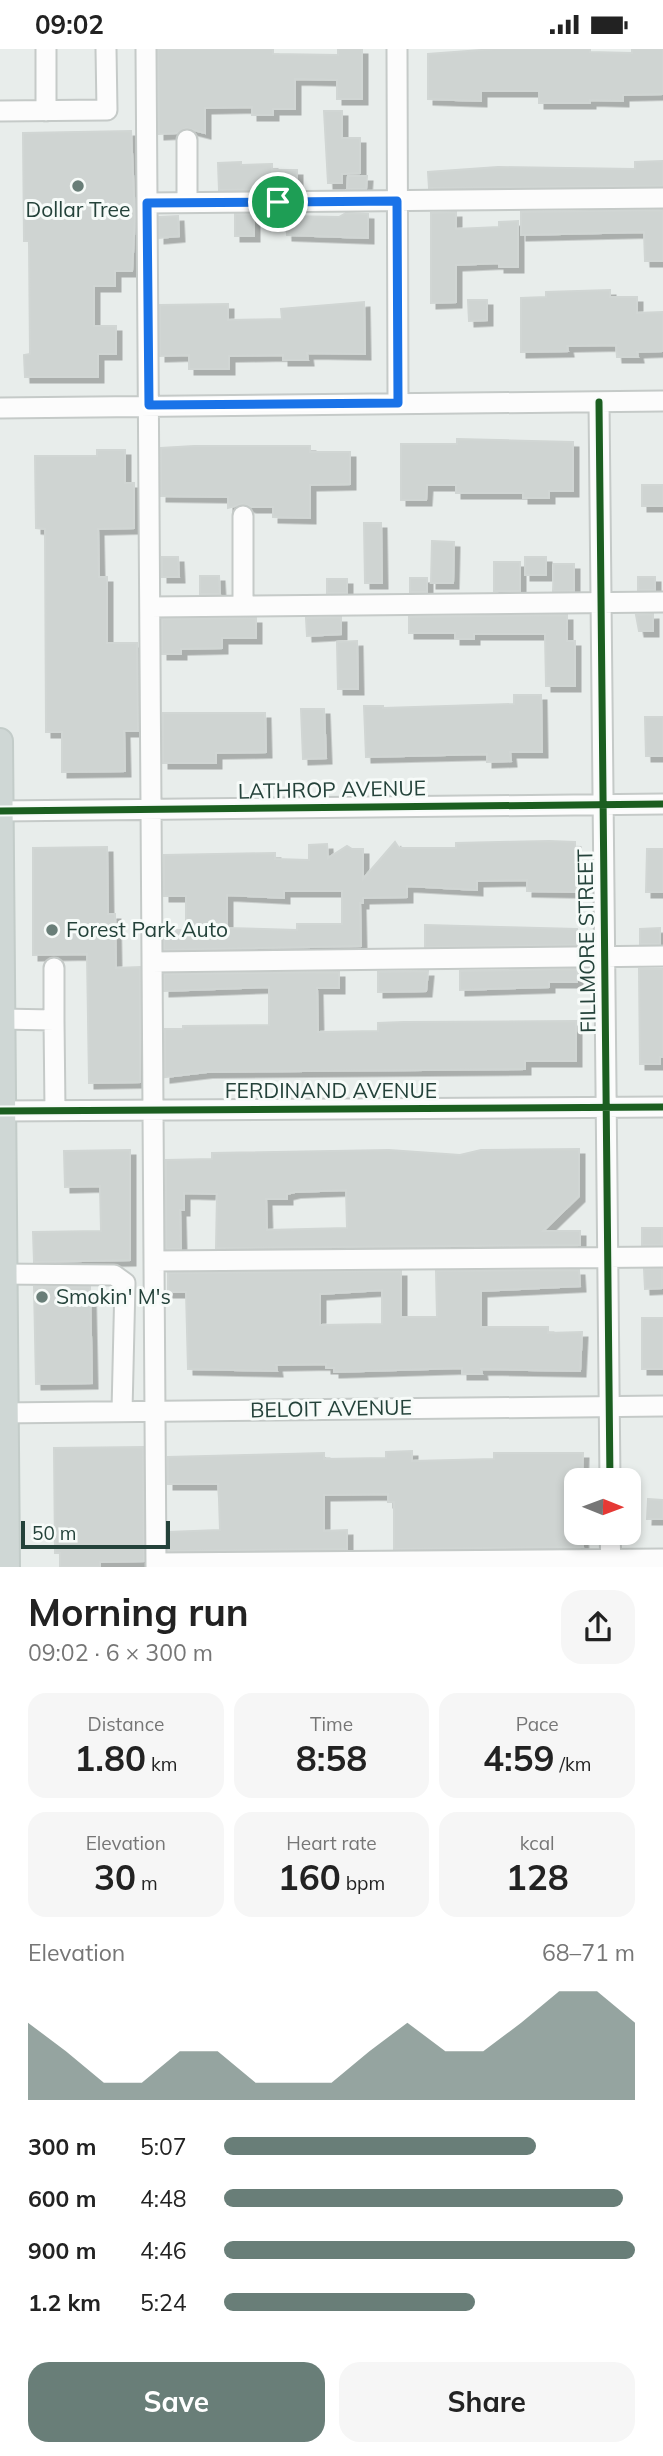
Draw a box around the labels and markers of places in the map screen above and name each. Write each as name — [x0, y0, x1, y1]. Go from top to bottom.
pin — [248, 172, 308, 232]
marker: Dollar Tree — [70, 178, 86, 194]
place label: Dollar Tree — [26, 196, 130, 222]
place label: Forest Park Auto — [66, 916, 228, 942]
marker: Forest Park Auto — [44, 922, 60, 938]
place label: Smokin' M's — [56, 1283, 171, 1309]
marker: Smokin' M's — [34, 1289, 50, 1305]

